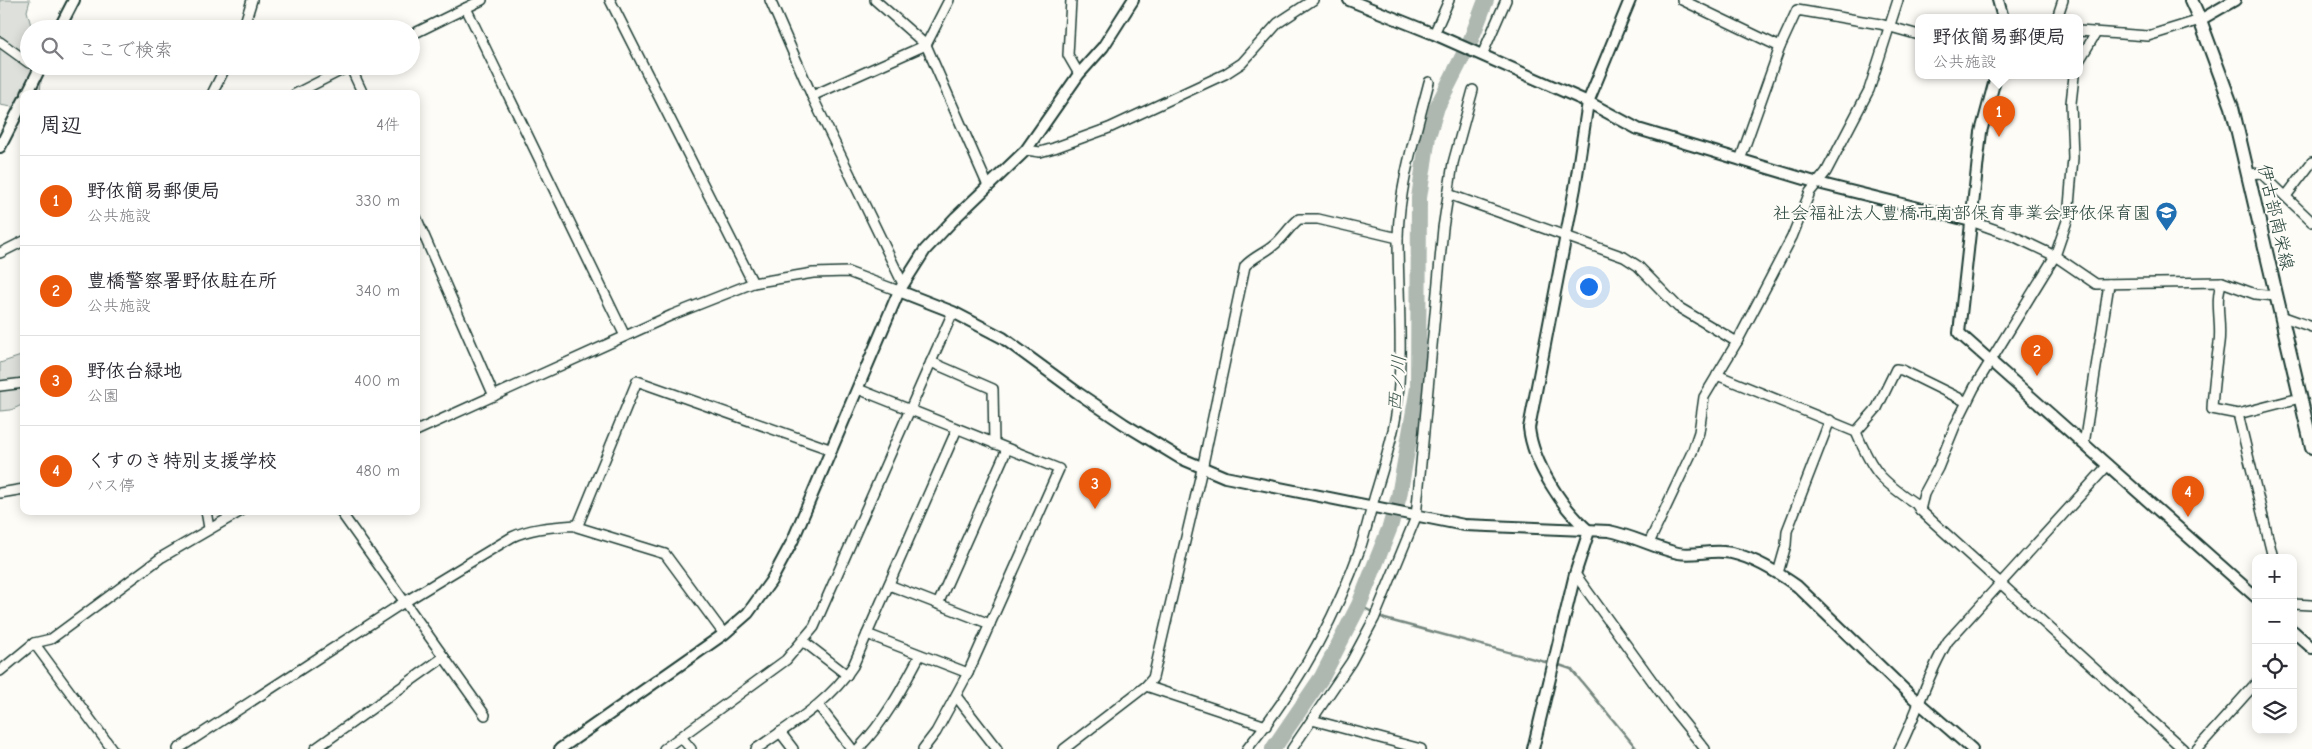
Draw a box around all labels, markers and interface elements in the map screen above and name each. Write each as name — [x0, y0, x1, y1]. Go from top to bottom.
popup — [1915, 14, 2083, 79]
search box — [20, 20, 420, 75]
text: 野依簡易郵便局 — [1932, 26, 2066, 48]
icon: search — [38, 34, 66, 62]
text: ここで検索 — [78, 39, 173, 61]
text: 公共施設 — [1932, 53, 1997, 71]
pin: 1 — [1983, 96, 2015, 137]
text: 周辺 — [40, 113, 82, 137]
text: 4件 — [376, 116, 400, 134]
street label: 伊古部南栄線 — [2253, 162, 2298, 272]
text: 野依簡易郵便局 — [87, 180, 220, 202]
text: 1 — [53, 192, 59, 210]
text: 330 m — [355, 192, 400, 210]
school or university icon: 社会福祉法人豊橋市南部保育事業会野依保育園 — [2155, 201, 2179, 232]
place label: 社会福祉法人豊橋市南部保育事業会野依保育園 — [1773, 203, 2151, 224]
text: 公共施設 — [87, 207, 151, 225]
text: 豊橋警察署野依駐在所 — [87, 270, 277, 292]
your location — [1576, 274, 1602, 300]
text: 2 — [52, 282, 60, 300]
text: 340 m — [356, 282, 400, 300]
text: 公共施設 — [87, 297, 151, 315]
pin: 2 — [2021, 335, 2053, 376]
water label: 西ノ川 — [1384, 354, 1410, 412]
text: 野依台緑地 — [87, 360, 182, 382]
text: 3 — [52, 372, 60, 390]
text: 400 m — [354, 372, 400, 390]
text: 公園 — [87, 387, 119, 405]
text: くすのき特別支援学校 — [87, 450, 277, 472]
text: 4 — [52, 462, 60, 480]
text: 480 m — [356, 462, 400, 480]
pin: 3 — [1079, 468, 1111, 509]
pin: 4 — [2172, 476, 2204, 517]
text: バス停 — [87, 477, 135, 495]
map controls — [2252, 554, 2297, 734]
button: + — [2252, 554, 2297, 599]
button: − — [2252, 599, 2297, 644]
button: locate — [2252, 644, 2297, 689]
button: layers — [2252, 689, 2297, 734]

